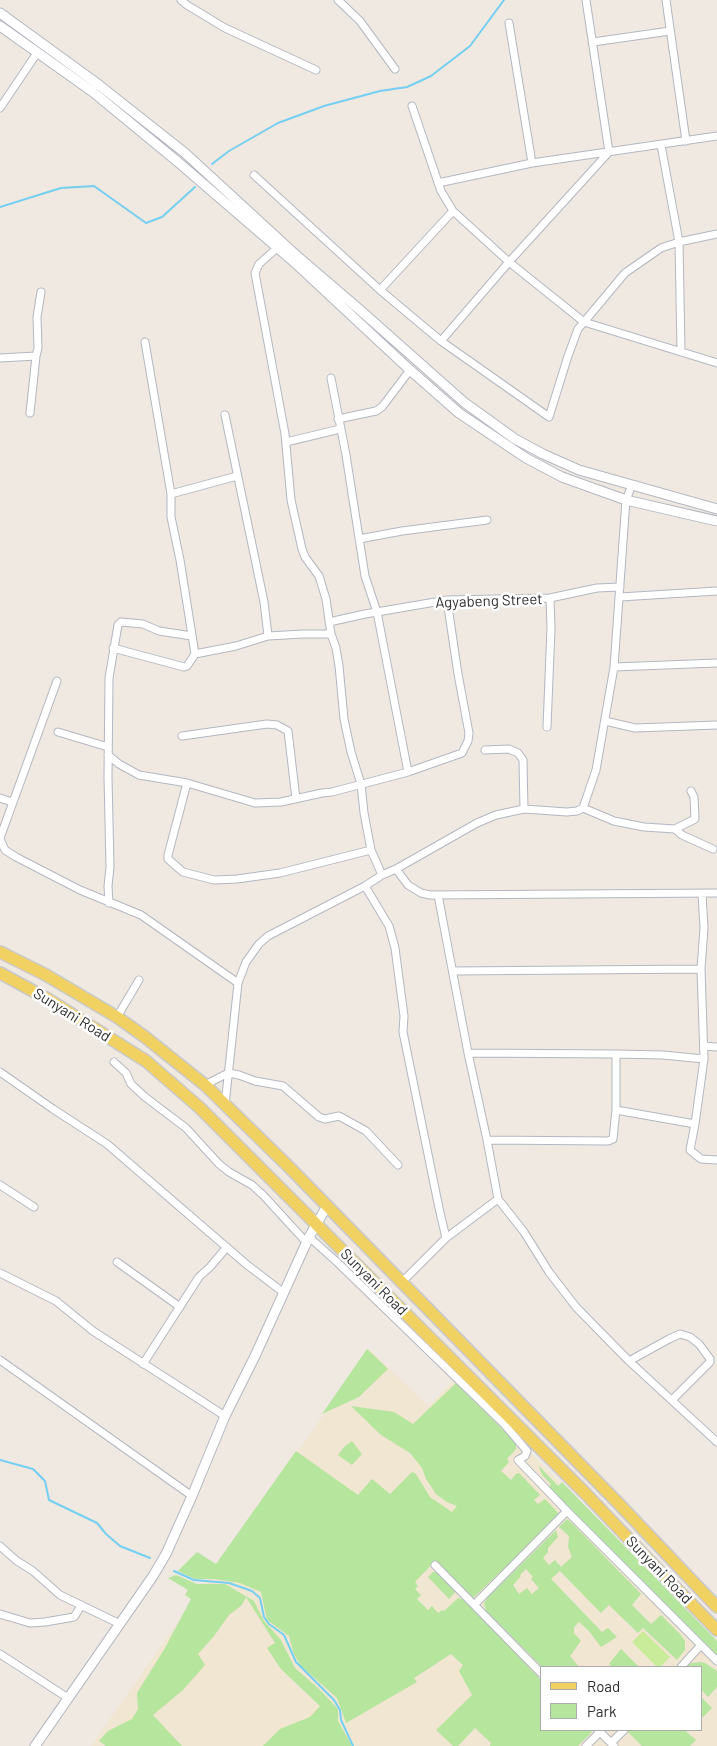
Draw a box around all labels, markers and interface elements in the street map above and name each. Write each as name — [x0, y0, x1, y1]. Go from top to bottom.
street label: Agyabeng Street — [435, 590, 543, 612]
street label: Sunyani Road — [30, 984, 114, 1046]
street label: Sunyani Road — [337, 1245, 411, 1319]
street label: Sunyani Road — [622, 1532, 696, 1608]
legend — [540, 1666, 702, 1731]
text: Road — [587, 1677, 620, 1695]
text: Park — [587, 1702, 616, 1720]

